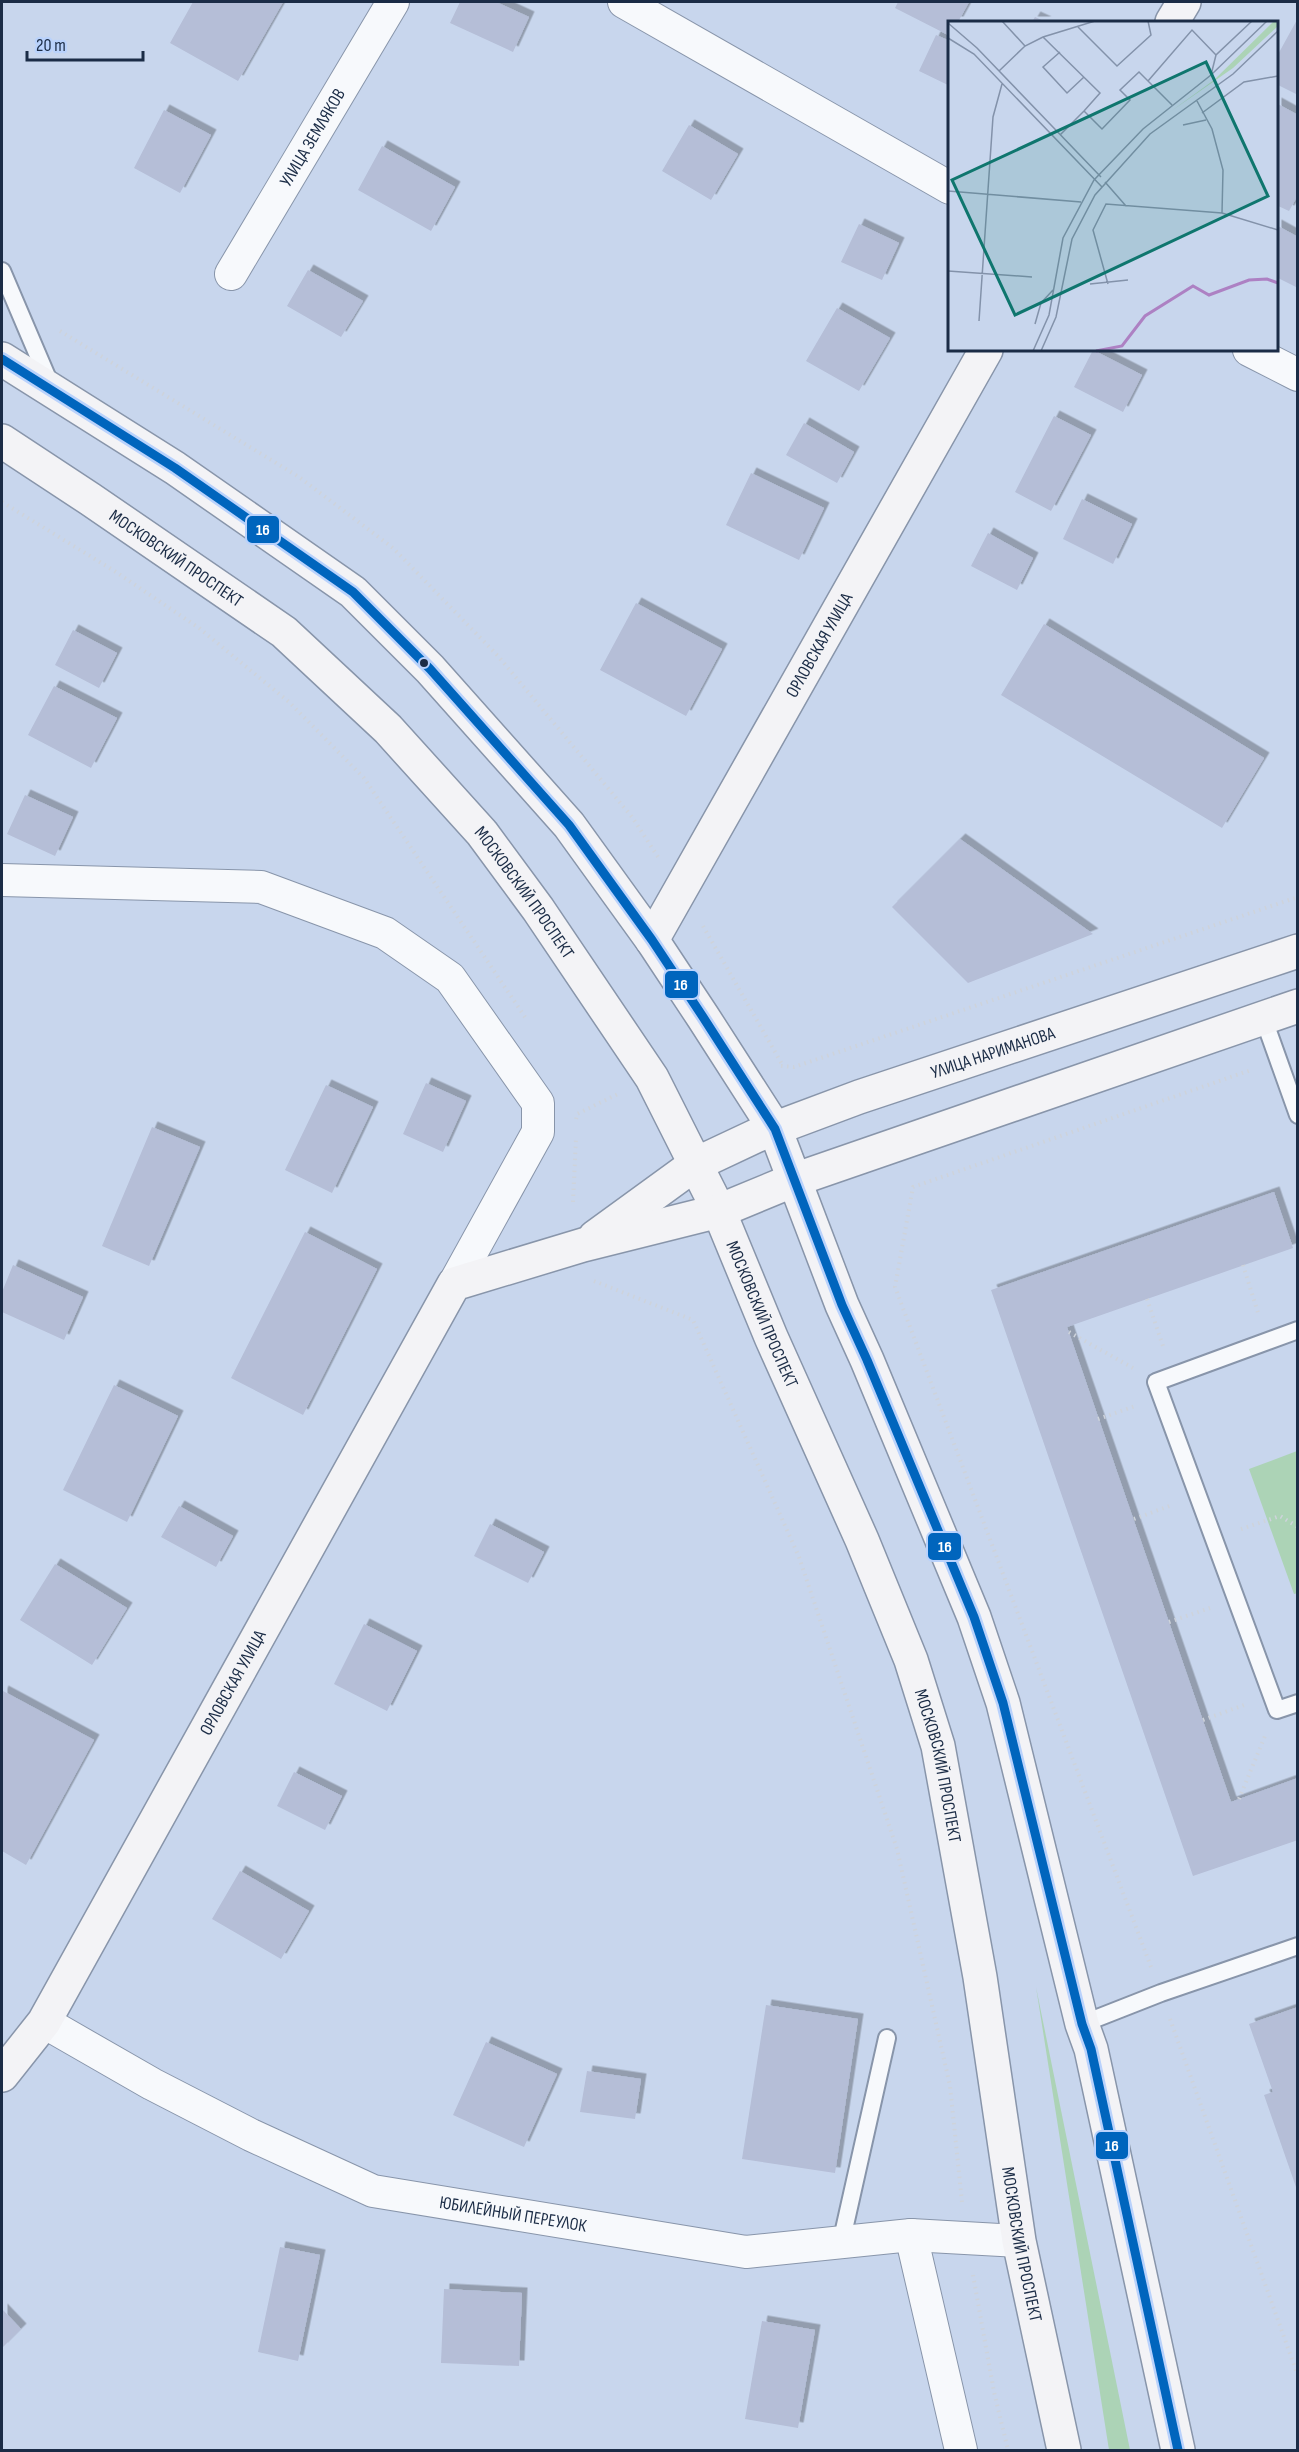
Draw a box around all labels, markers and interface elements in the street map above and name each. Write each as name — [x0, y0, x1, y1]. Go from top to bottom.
inset map — [948, 21, 1278, 351]
scale bar — [27, 24, 142, 62]
text: 20 m — [36, 35, 66, 56]
street label: УЛИЦА ЗЕМЛЯКОВ — [276, 85, 350, 190]
street label: МОСКОВСКИЙ ПРОСПЕКТ — [105, 505, 247, 612]
line badge: 16 — [246, 515, 280, 544]
text: 16 — [256, 521, 270, 540]
street label: ОРЛОВСКАЯ УЛИЦА — [782, 589, 857, 701]
unlabelled marker — [418, 657, 430, 669]
street label: МОСКОВСКИЙ ПРОСПЕКТ — [470, 822, 578, 963]
line badge: 16 — [664, 970, 699, 999]
text: 16 — [674, 976, 688, 995]
street label: УЛИЦА НАРИМАНОВА — [928, 1023, 1058, 1083]
street label: МОСКОВСКИЙ ПРОСПЕКТ — [721, 1238, 802, 1391]
line badge: 16 — [927, 1532, 962, 1561]
text: 16 — [938, 1538, 952, 1557]
street label: ОРЛОВСКАЯ УЛИЦА — [195, 1626, 271, 1739]
street label: МОСКОВСКИЙ ПРОСПЕКТ — [910, 1686, 965, 1844]
line badge: 16 — [1095, 2131, 1129, 2160]
text: 16 — [1105, 2137, 1119, 2156]
street label: МОСКОВСКИЙ ПРОСПЕКТ — [997, 2165, 1046, 2324]
street label: ЮБИЛЕЙНЫЙ ПЕРЕУЛОК — [438, 2192, 589, 2237]

